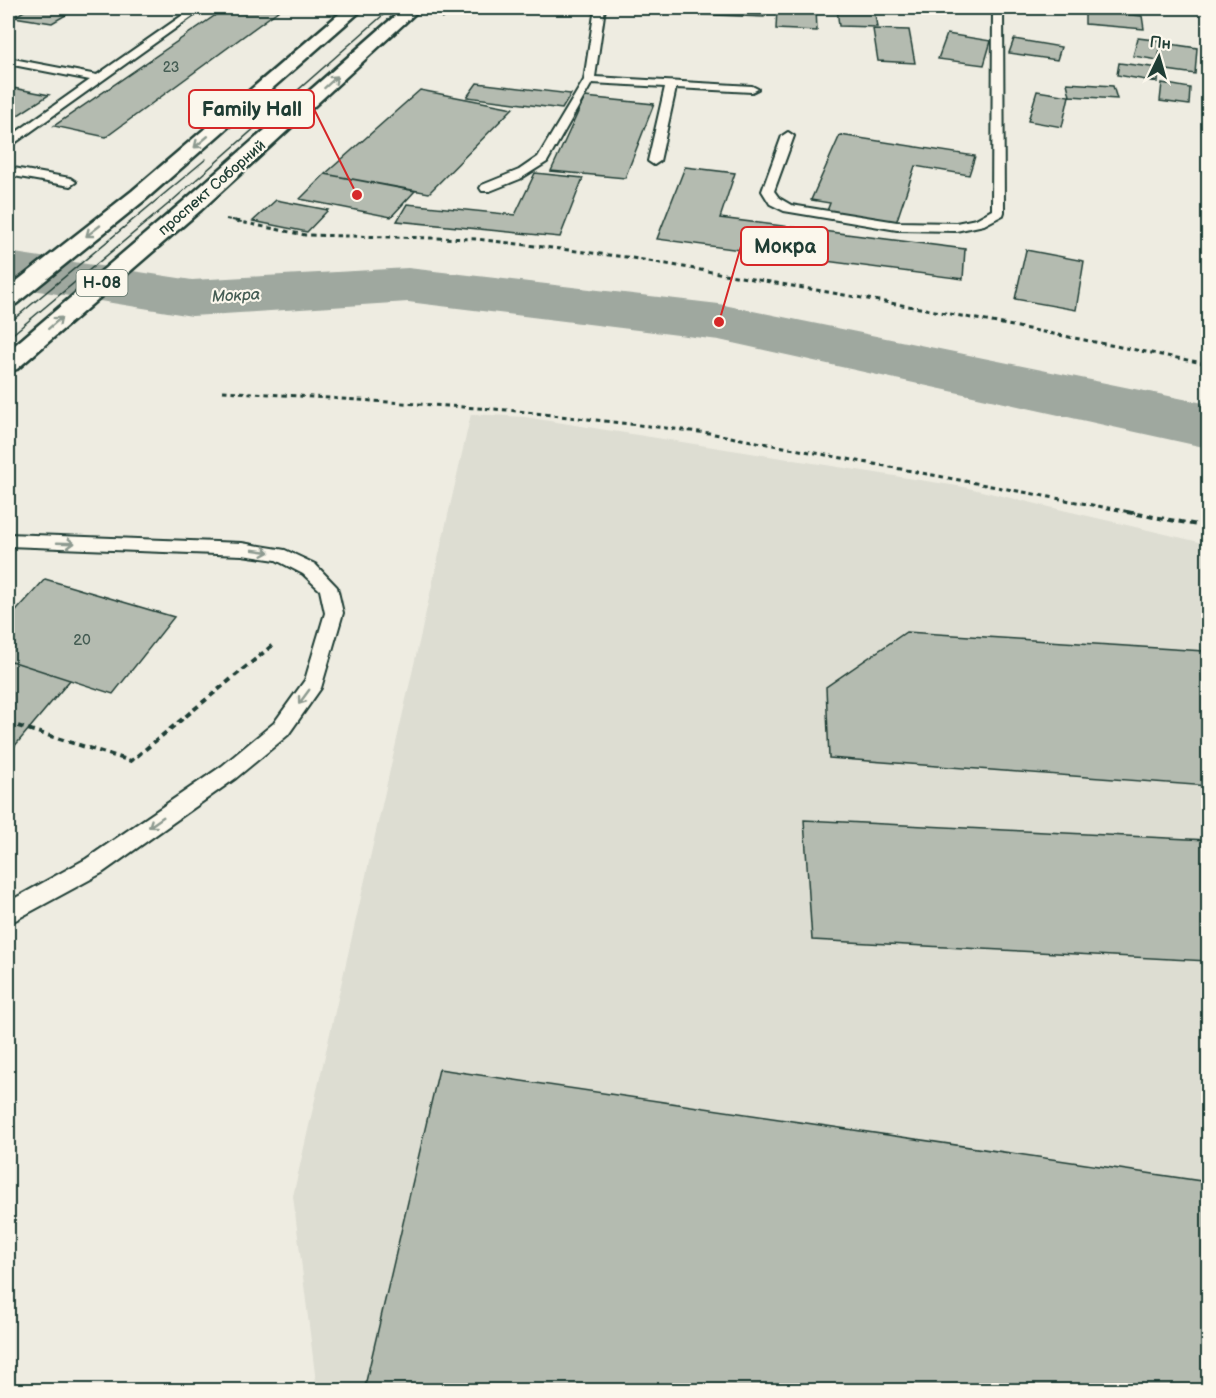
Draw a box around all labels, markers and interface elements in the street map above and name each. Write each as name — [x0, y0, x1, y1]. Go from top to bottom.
north arrow — [1129, 27, 1189, 87]
text: Пн — [1149, 33, 1172, 54]
house number: 23 — [163, 59, 179, 76]
one-way arrow — [323, 75, 338, 89]
callout: Family Hall — [189, 90, 314, 128]
text: Family Hall — [202, 98, 302, 122]
one-way arrow — [194, 135, 209, 149]
street label: проспект Соборний — [154, 136, 270, 240]
one-way arrow — [85, 225, 101, 238]
callout: Мокра — [741, 227, 828, 265]
text: Мокра — [754, 235, 816, 259]
road number: Н-08 — [76, 270, 128, 296]
water label: Мокра — [211, 285, 261, 307]
one-way arrow — [47, 317, 63, 330]
one-way arrow — [55, 538, 75, 549]
one-way arrow — [250, 546, 270, 557]
house number: 20 — [73, 631, 91, 650]
one-way arrow — [298, 689, 310, 705]
one-way arrow — [149, 816, 165, 828]

